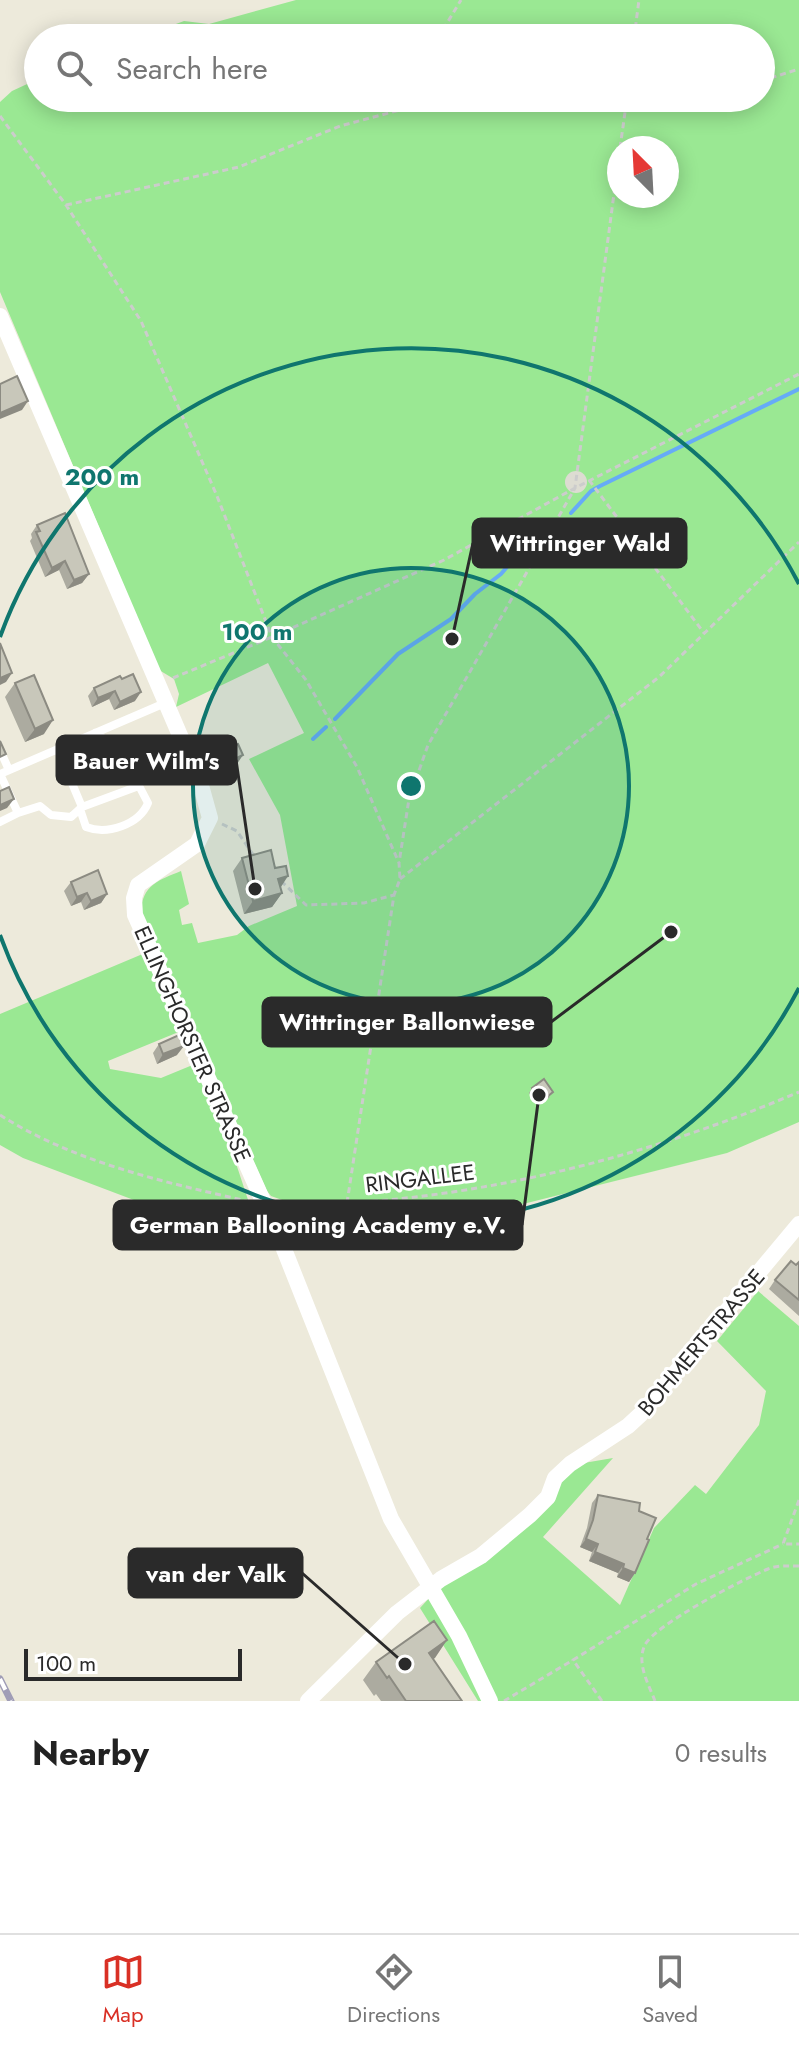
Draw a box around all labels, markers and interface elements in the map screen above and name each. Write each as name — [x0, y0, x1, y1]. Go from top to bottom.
search box — [24, 24, 775, 112]
icon: search — [52, 46, 96, 90]
text: Search here — [116, 47, 268, 90]
north arrow — [607, 136, 679, 208]
text: 200 m — [65, 459, 139, 494]
callout: Wittringer Wald — [473, 519, 686, 567]
text: Wittringer Wald — [490, 525, 670, 560]
text: 100 m — [222, 614, 292, 649]
callout: Bauer Wilm's — [57, 736, 236, 784]
text: Bauer Wilm's — [72, 743, 220, 778]
centre of rings — [397, 772, 425, 800]
street label: ELLINGHORSTER STRASSE — [126, 921, 260, 1167]
callout: Wittringer Ballonwiese — [263, 998, 551, 1046]
text: Wittringer Ballonwiese — [279, 1004, 535, 1039]
street label: RINGALLEE — [364, 1155, 476, 1201]
callout: German Ballooning Academy e.V. — [114, 1201, 522, 1249]
text: German Ballooning Academy e.V. — [130, 1207, 506, 1242]
street label: BOHMERTSTRASSE — [630, 1262, 772, 1422]
callout: van der Valk — [129, 1549, 302, 1597]
text: van der Valk — [145, 1556, 287, 1591]
scale bar — [24, 1645, 242, 1681]
text: 100 m — [36, 1647, 96, 1679]
text: Nearby — [32, 1729, 149, 1778]
text: 0 results — [675, 1734, 767, 1772]
tab: Map — [101, 1950, 145, 2030]
tab: Directions — [347, 1950, 440, 2030]
tab: Saved — [642, 1950, 698, 2030]

